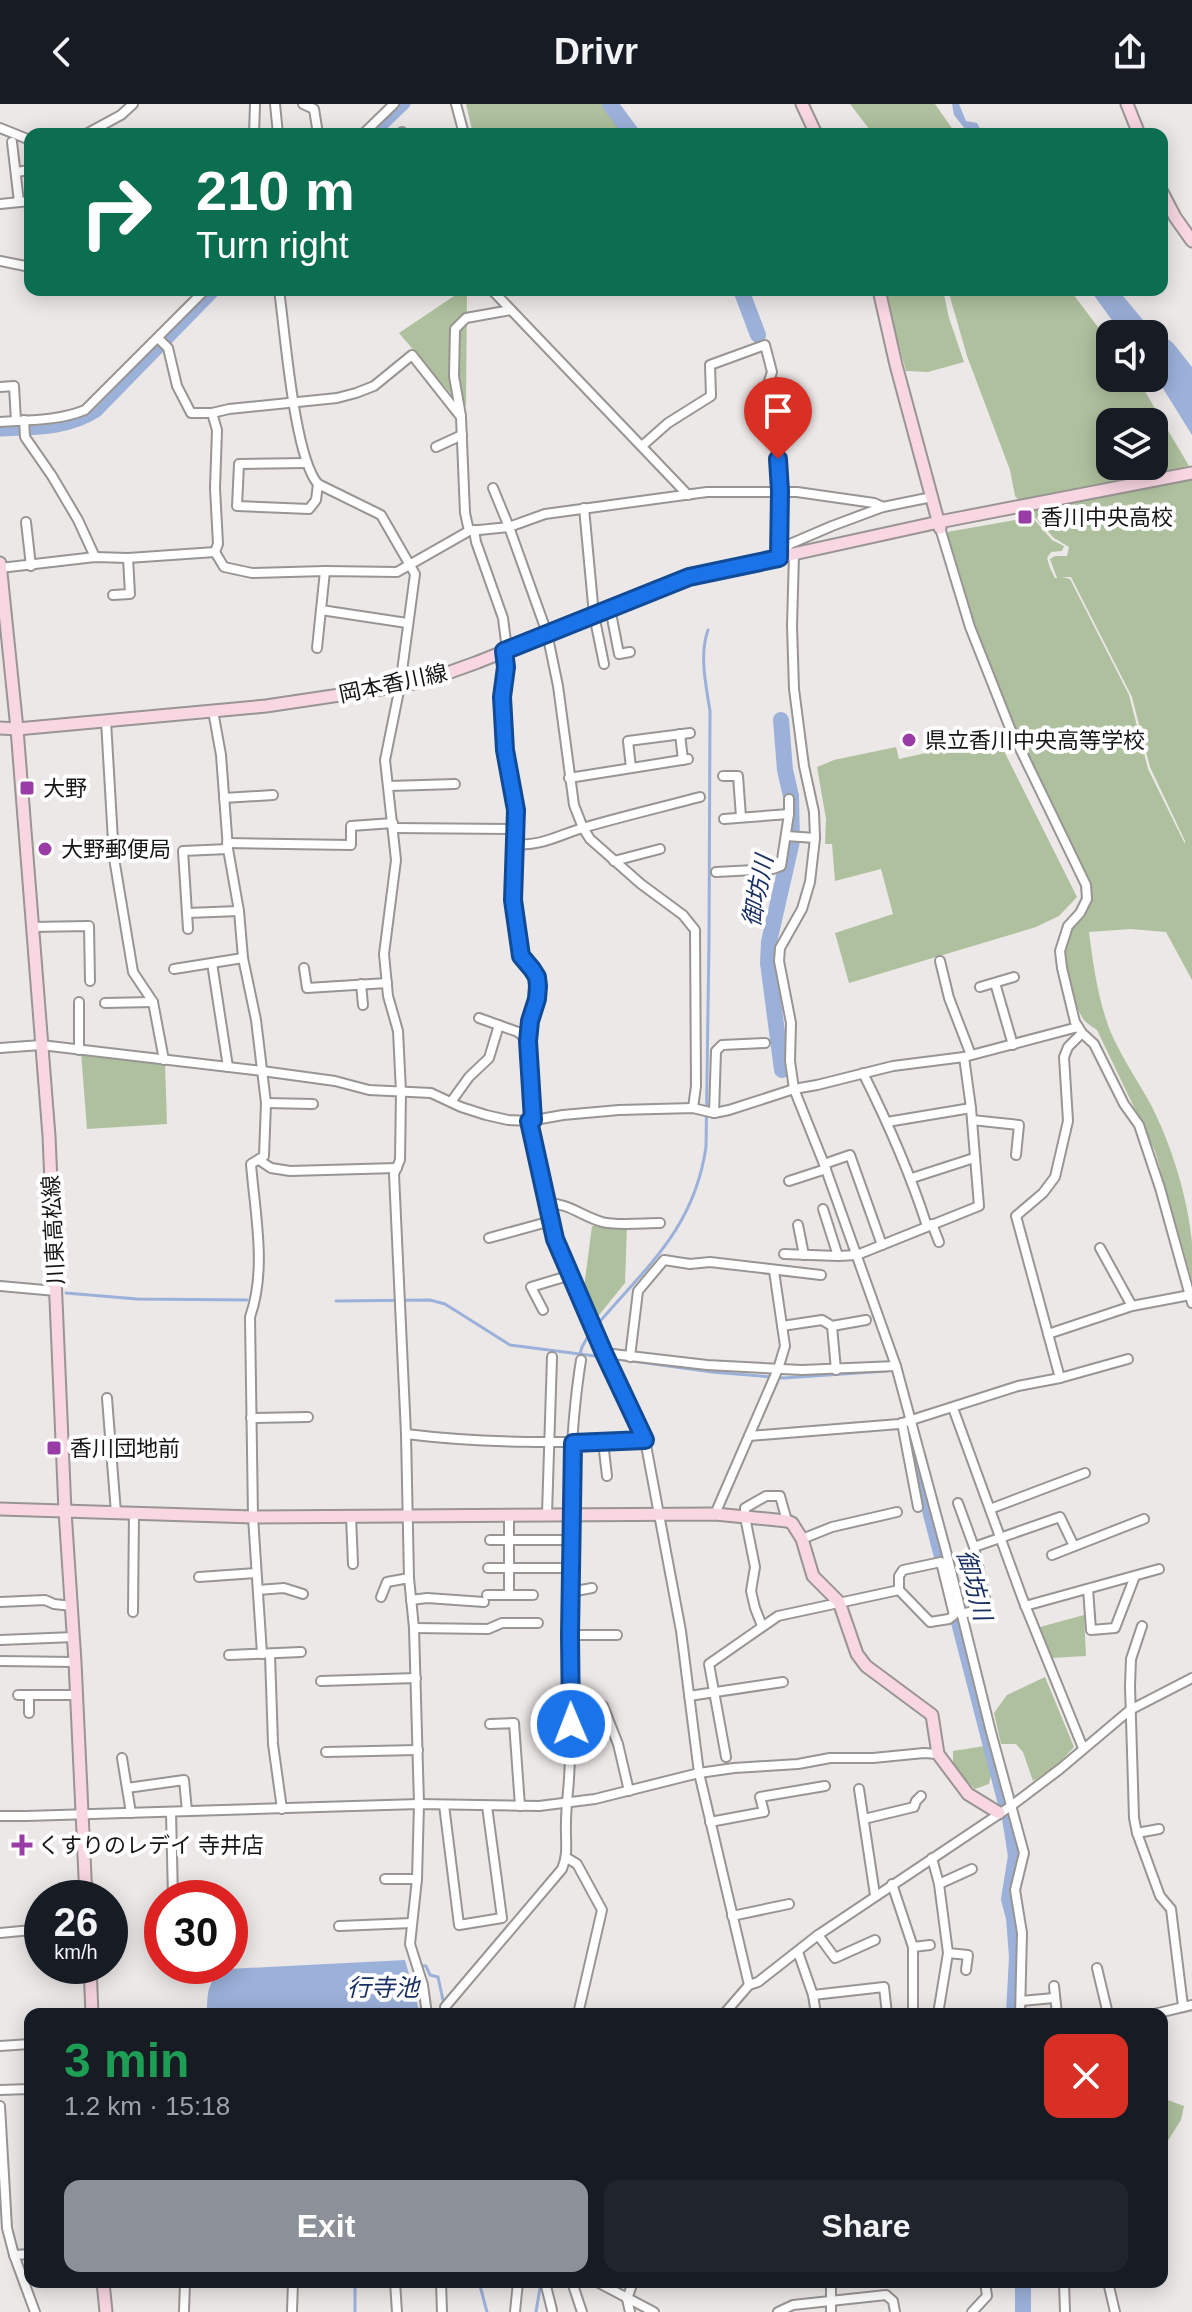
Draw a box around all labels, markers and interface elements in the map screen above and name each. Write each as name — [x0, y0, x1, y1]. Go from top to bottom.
icon: back — [40, 30, 84, 74]
icon: share — [1108, 30, 1152, 74]
text: Drivr — [554, 31, 638, 72]
text: 210 m — [196, 159, 355, 222]
icon: right — [64, 160, 168, 264]
text: Turn right — [196, 225, 349, 266]
map controls — [1096, 320, 1168, 480]
button: sound — [1096, 320, 1168, 392]
pin — [744, 377, 812, 459]
icon: arrive — [756, 389, 800, 433]
button: layers — [1096, 408, 1168, 480]
place label: 香川中央高校 — [1041, 505, 1173, 530]
marker: 香川中央高校 — [1016, 508, 1034, 526]
street label: 岡本香川線 — [337, 660, 450, 707]
place label: 県立香川中央高等学校 — [925, 728, 1145, 753]
marker: 県立香川中央高等学校 — [900, 731, 918, 749]
place label: 大野 — [43, 776, 87, 801]
marker: 大野 — [18, 779, 36, 797]
place label: 大野郵便局 — [61, 837, 171, 862]
marker: 大野郵便局 — [36, 840, 54, 858]
water label: 御坊川 — [737, 850, 778, 929]
street label: 川東高松線 — [38, 1174, 69, 1286]
place label: 香川団地前 — [70, 1436, 180, 1461]
marker: 香川団地前 — [45, 1439, 63, 1457]
water label: 御坊川 — [952, 1547, 998, 1626]
position arrow — [529, 1682, 613, 1766]
place label: くすりのレデイ 寺井店 — [38, 1833, 264, 1858]
marker: くすりのレデイ 寺井店 — [13, 1836, 31, 1854]
speed limit sign: 30 — [144, 1880, 248, 1984]
text: 26 — [54, 1900, 98, 1944]
text: km/h — [54, 1941, 98, 1963]
water label: 行寺池 — [347, 1974, 421, 2001]
text: 3 min — [64, 2034, 189, 2087]
button: close — [1044, 2034, 1128, 2118]
text: 1.2 km · 15:18 — [64, 2091, 230, 2121]
button: Exit — [64, 2180, 588, 2272]
button: Share — [604, 2180, 1128, 2272]

